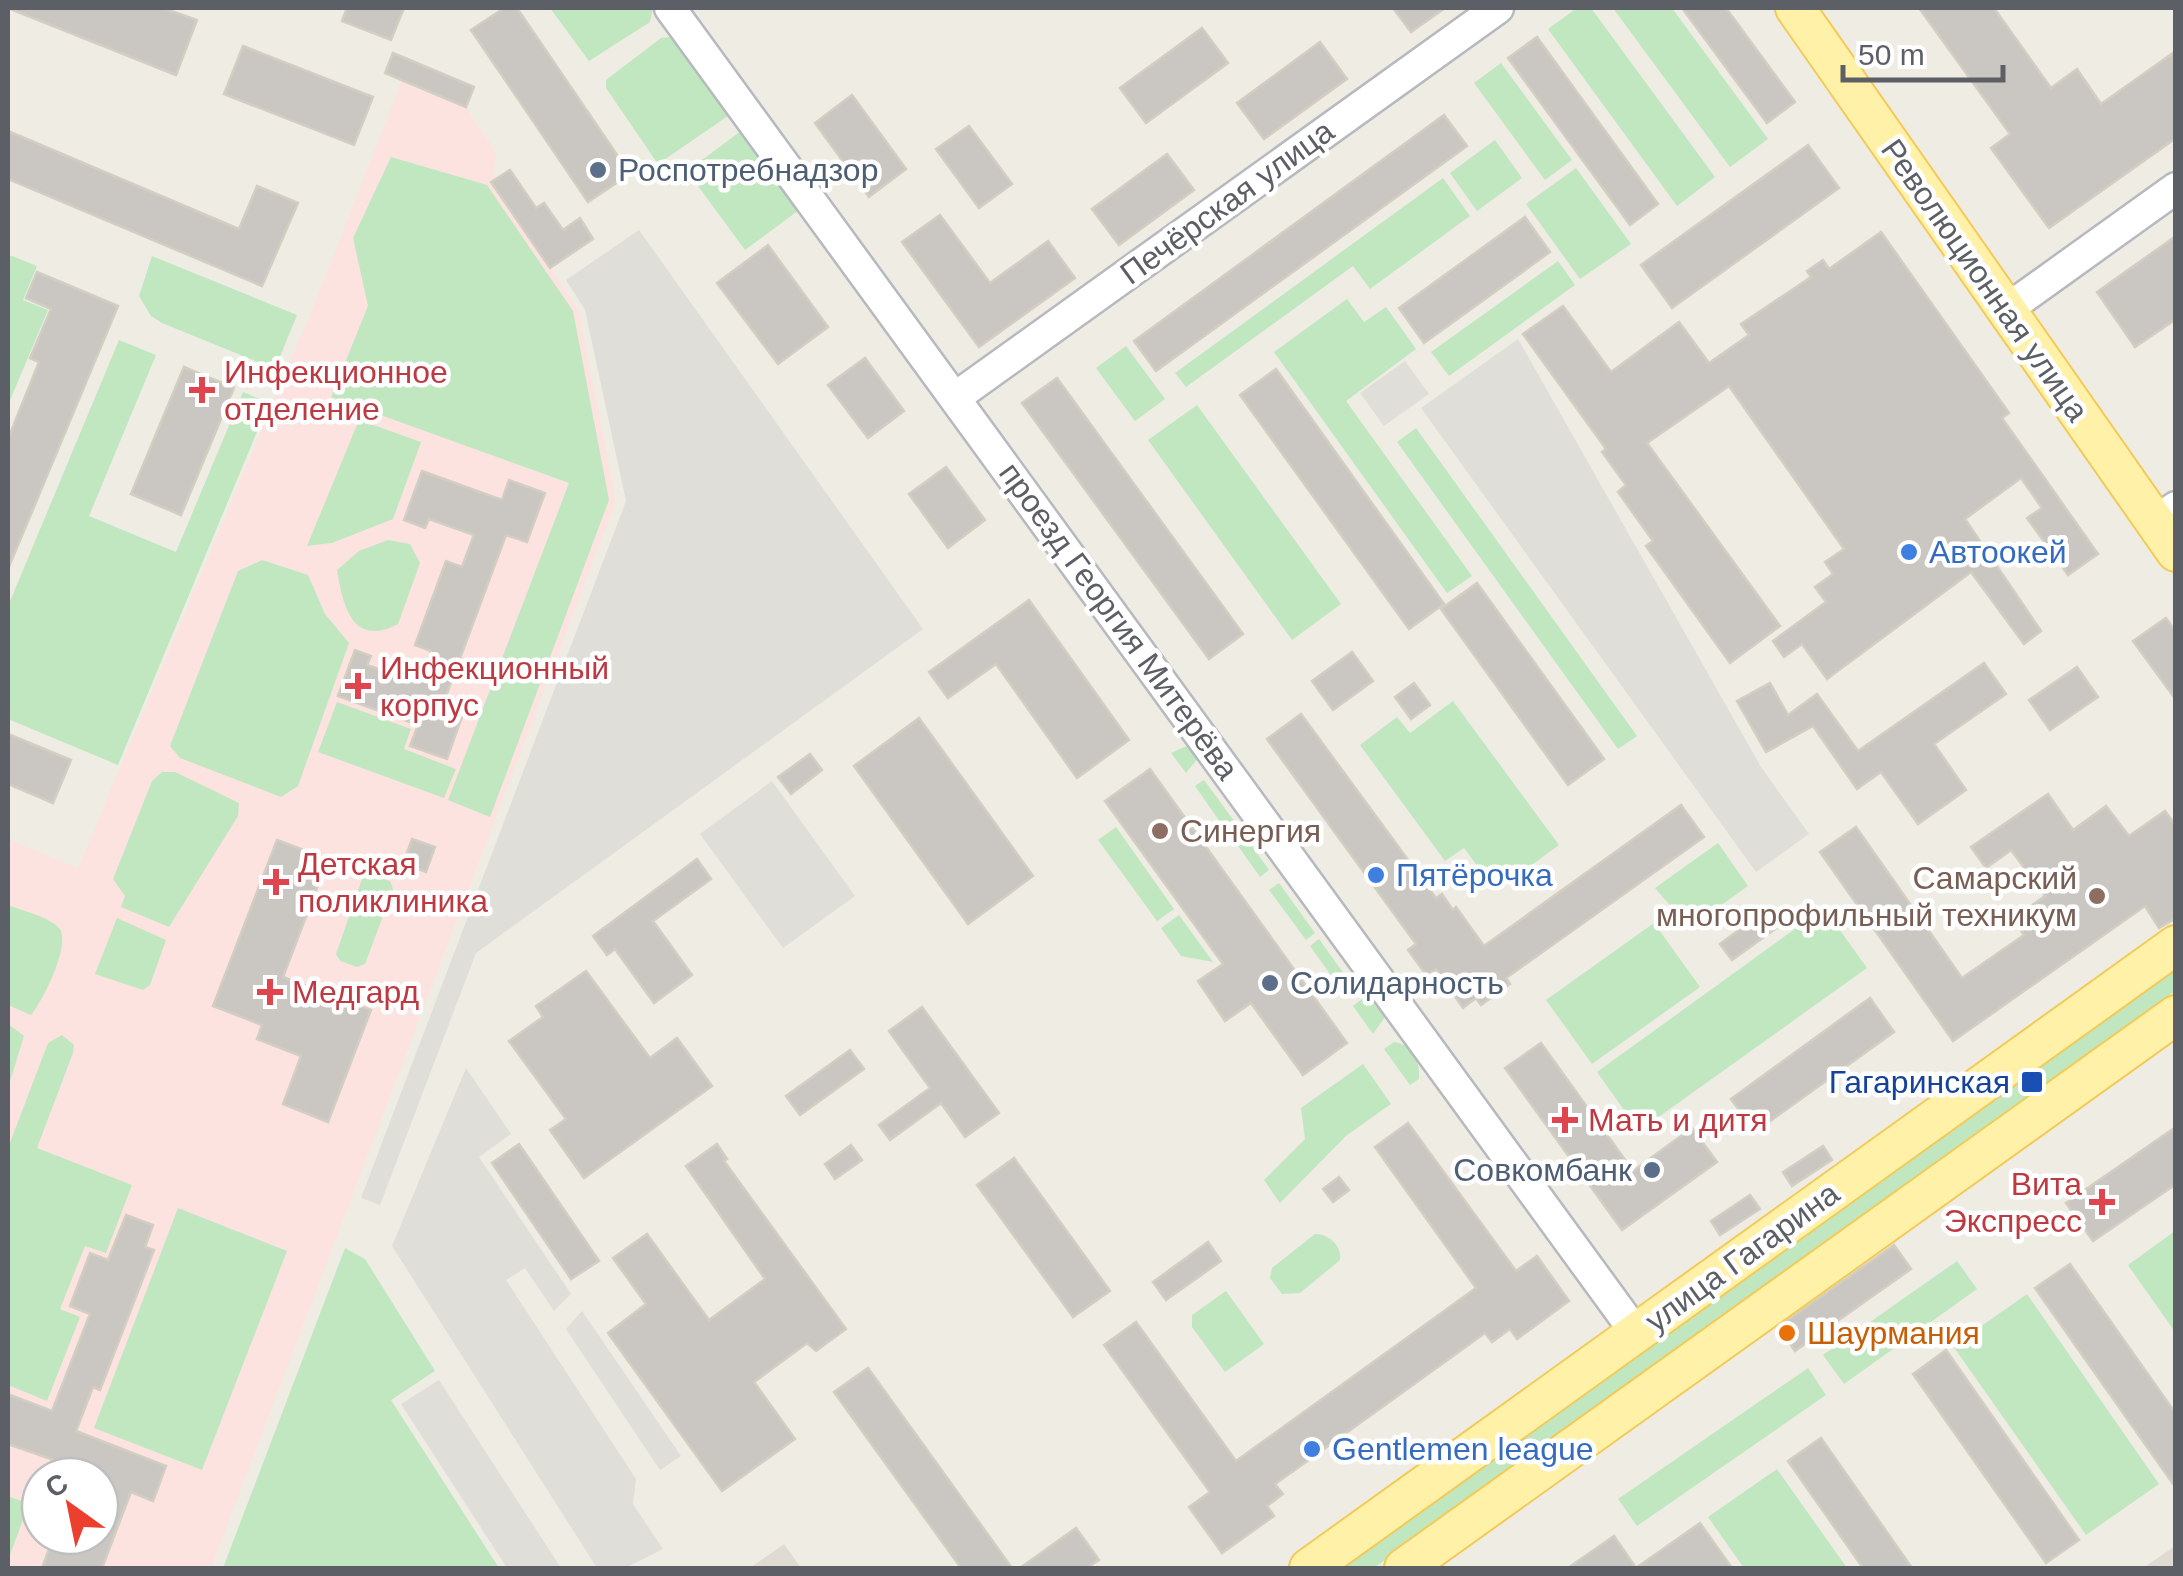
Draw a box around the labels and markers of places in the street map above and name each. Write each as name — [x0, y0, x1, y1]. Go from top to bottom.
place label: Роспотребнадзор — [618, 152, 878, 188]
marker: Роспотребнадзор — [587, 159, 609, 181]
place label: Инфекционное отделение — [224, 354, 448, 427]
marker: Инфекционное отделение — [189, 377, 215, 403]
place label: Автоокей — [1929, 534, 2067, 570]
marker: Автоокей — [1898, 541, 1920, 563]
place label: Инфекционный корпус — [380, 650, 609, 723]
marker: Инфекционный корпус — [345, 673, 371, 699]
place label: Синергия — [1180, 813, 1321, 849]
marker: Синергия — [1149, 820, 1171, 842]
place label: Детская поликлиника — [298, 846, 488, 919]
place label: Пятёрочка — [1396, 857, 1553, 893]
place label: Самарский многопрофильный техникум — [1656, 860, 2077, 933]
marker: Пятёрочка — [1365, 864, 1387, 886]
marker: Детская поликлиника — [263, 869, 289, 895]
marker: Самарский многопрофильный техникум — [2086, 885, 2108, 907]
place label: Солидарность — [1290, 965, 1504, 1001]
marker: Солидарность — [1259, 972, 1281, 994]
place label: Медгард — [292, 974, 420, 1010]
marker: Медгард — [257, 979, 283, 1005]
place label: Гагаринская — [1829, 1064, 2010, 1100]
marker: Гагаринская — [2019, 1069, 2045, 1095]
place label: Мать и дитя — [1588, 1102, 1768, 1138]
marker: Мать и дитя — [1552, 1107, 1578, 1133]
place label: Совкомбанк — [1453, 1152, 1633, 1188]
marker: Совкомбанк — [1641, 1159, 1663, 1181]
place label: Вита Экспресс — [1944, 1166, 2082, 1239]
marker: Вита Экспресс — [2091, 1191, 2113, 1213]
place label: Шаурмания — [1807, 1315, 1980, 1351]
marker: Шаурмания — [1776, 1322, 1798, 1344]
place label: Gentlemen league — [1332, 1431, 1594, 1467]
marker: Gentlemen league — [1301, 1438, 1323, 1460]

